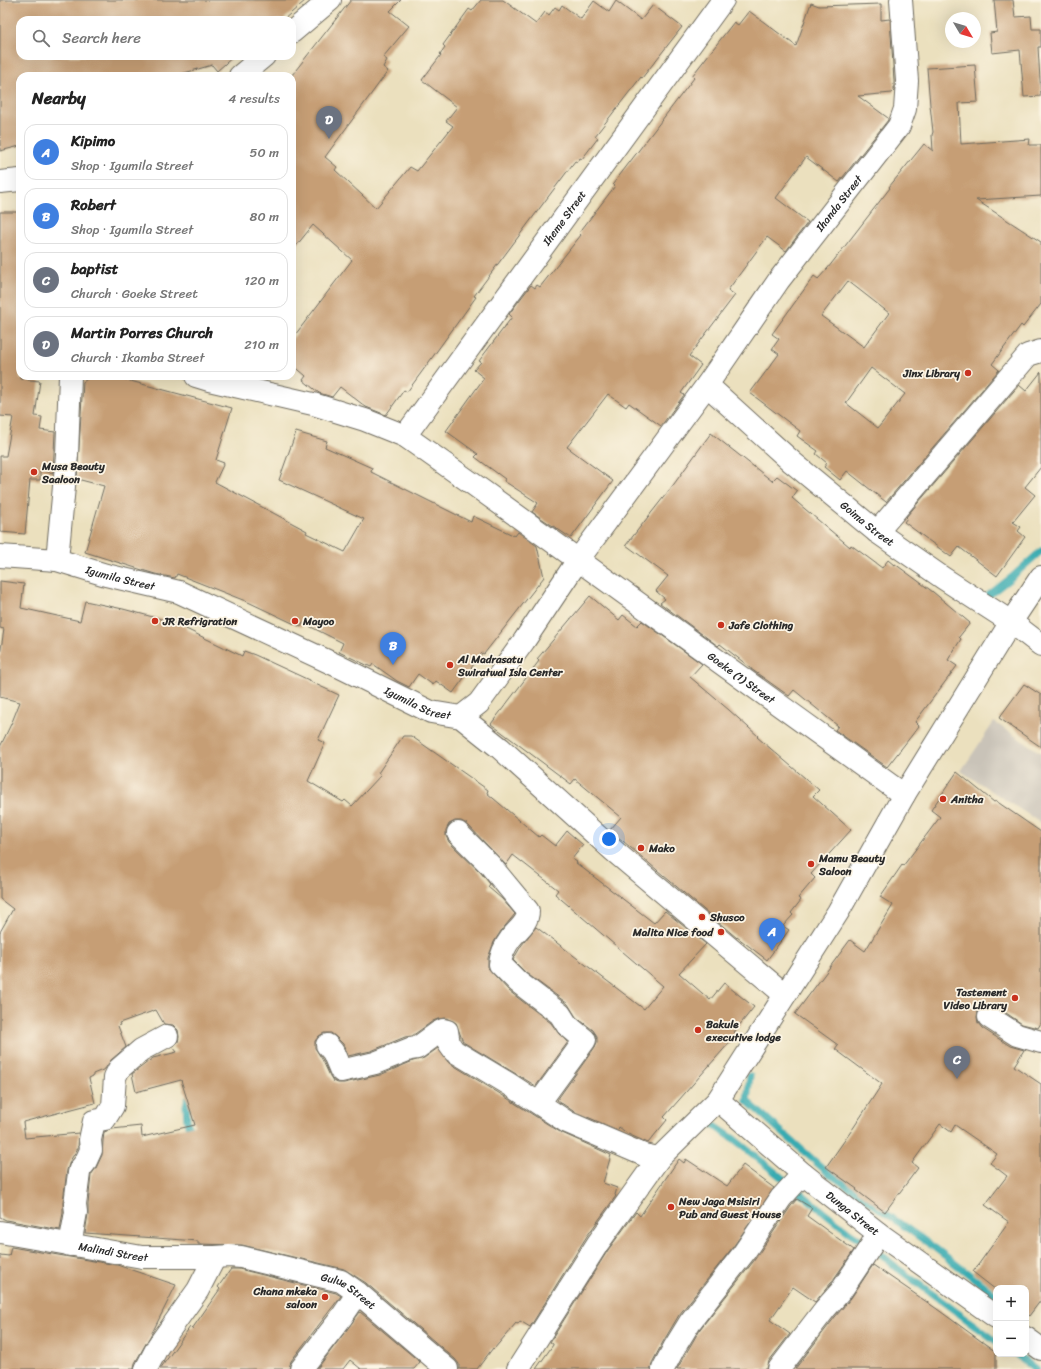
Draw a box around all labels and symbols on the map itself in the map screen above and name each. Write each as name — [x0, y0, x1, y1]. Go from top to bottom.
north arrow — [945, 12, 981, 48]
pin: D — [316, 106, 342, 139]
street label: Ihanda Street — [810, 170, 868, 237]
street label: Iheme Street — [537, 186, 591, 251]
place label: Jinx Library — [902, 364, 960, 383]
marker: Jinx Library — [963, 368, 973, 378]
place label: Musa Beauty Saaloon — [41, 457, 105, 489]
marker: Musa Beauty Saaloon — [29, 467, 39, 477]
street label: Goima Street — [836, 496, 898, 551]
street label: Igumila Street — [82, 560, 157, 596]
place label: JR Refrigration — [162, 612, 237, 631]
place label: Mayoo — [302, 612, 335, 631]
marker: JR Refrigration — [150, 616, 160, 626]
marker: Mayoo — [290, 616, 300, 626]
place label: Jafe Clothing — [728, 616, 794, 635]
marker: Jafe Clothing — [716, 620, 726, 630]
pin: B — [380, 632, 406, 665]
street label: Goeke (1) Street — [703, 647, 779, 709]
place label: Al Madrasatu Swiratwal Isla Center — [457, 650, 564, 682]
marker: Al Madrasatu Swiratwal Isla Center — [445, 660, 455, 670]
street label: Igumila Street — [380, 681, 453, 725]
place label: Anitha — [950, 790, 984, 809]
marker: Anitha — [938, 794, 948, 804]
your location — [599, 829, 619, 849]
place label: Mako — [648, 839, 675, 858]
marker: Mako — [636, 843, 646, 853]
place label: Mamu Beauty Saloon — [818, 849, 885, 881]
marker: Mamu Beauty Saloon — [806, 859, 816, 869]
place label: Shusco — [709, 908, 745, 927]
marker: Shusco — [697, 912, 707, 922]
pin: A — [759, 918, 785, 951]
place label: Malita Nice food — [632, 923, 714, 942]
marker: Malita Nice food — [716, 927, 726, 937]
place label: Tastement Video Library — [943, 983, 1007, 1015]
marker: Tastement Video Library — [1010, 993, 1020, 1003]
place label: Bakule executive lodge — [705, 1015, 781, 1047]
marker: Bakule executive lodge — [693, 1025, 703, 1035]
pin: C — [944, 1046, 970, 1079]
street label: Dunga Street — [821, 1186, 884, 1241]
place label: New Jaga Msisiri Pub and Guest House — [678, 1192, 781, 1224]
marker: New Jaga Msisiri Pub and Guest House — [666, 1202, 676, 1212]
street label: Malindi Street — [77, 1237, 149, 1267]
street label: Gulue Street — [319, 1268, 380, 1315]
place label: Chana mkeka saloon — [253, 1282, 317, 1314]
marker: Chana mkeka saloon — [320, 1292, 330, 1302]

